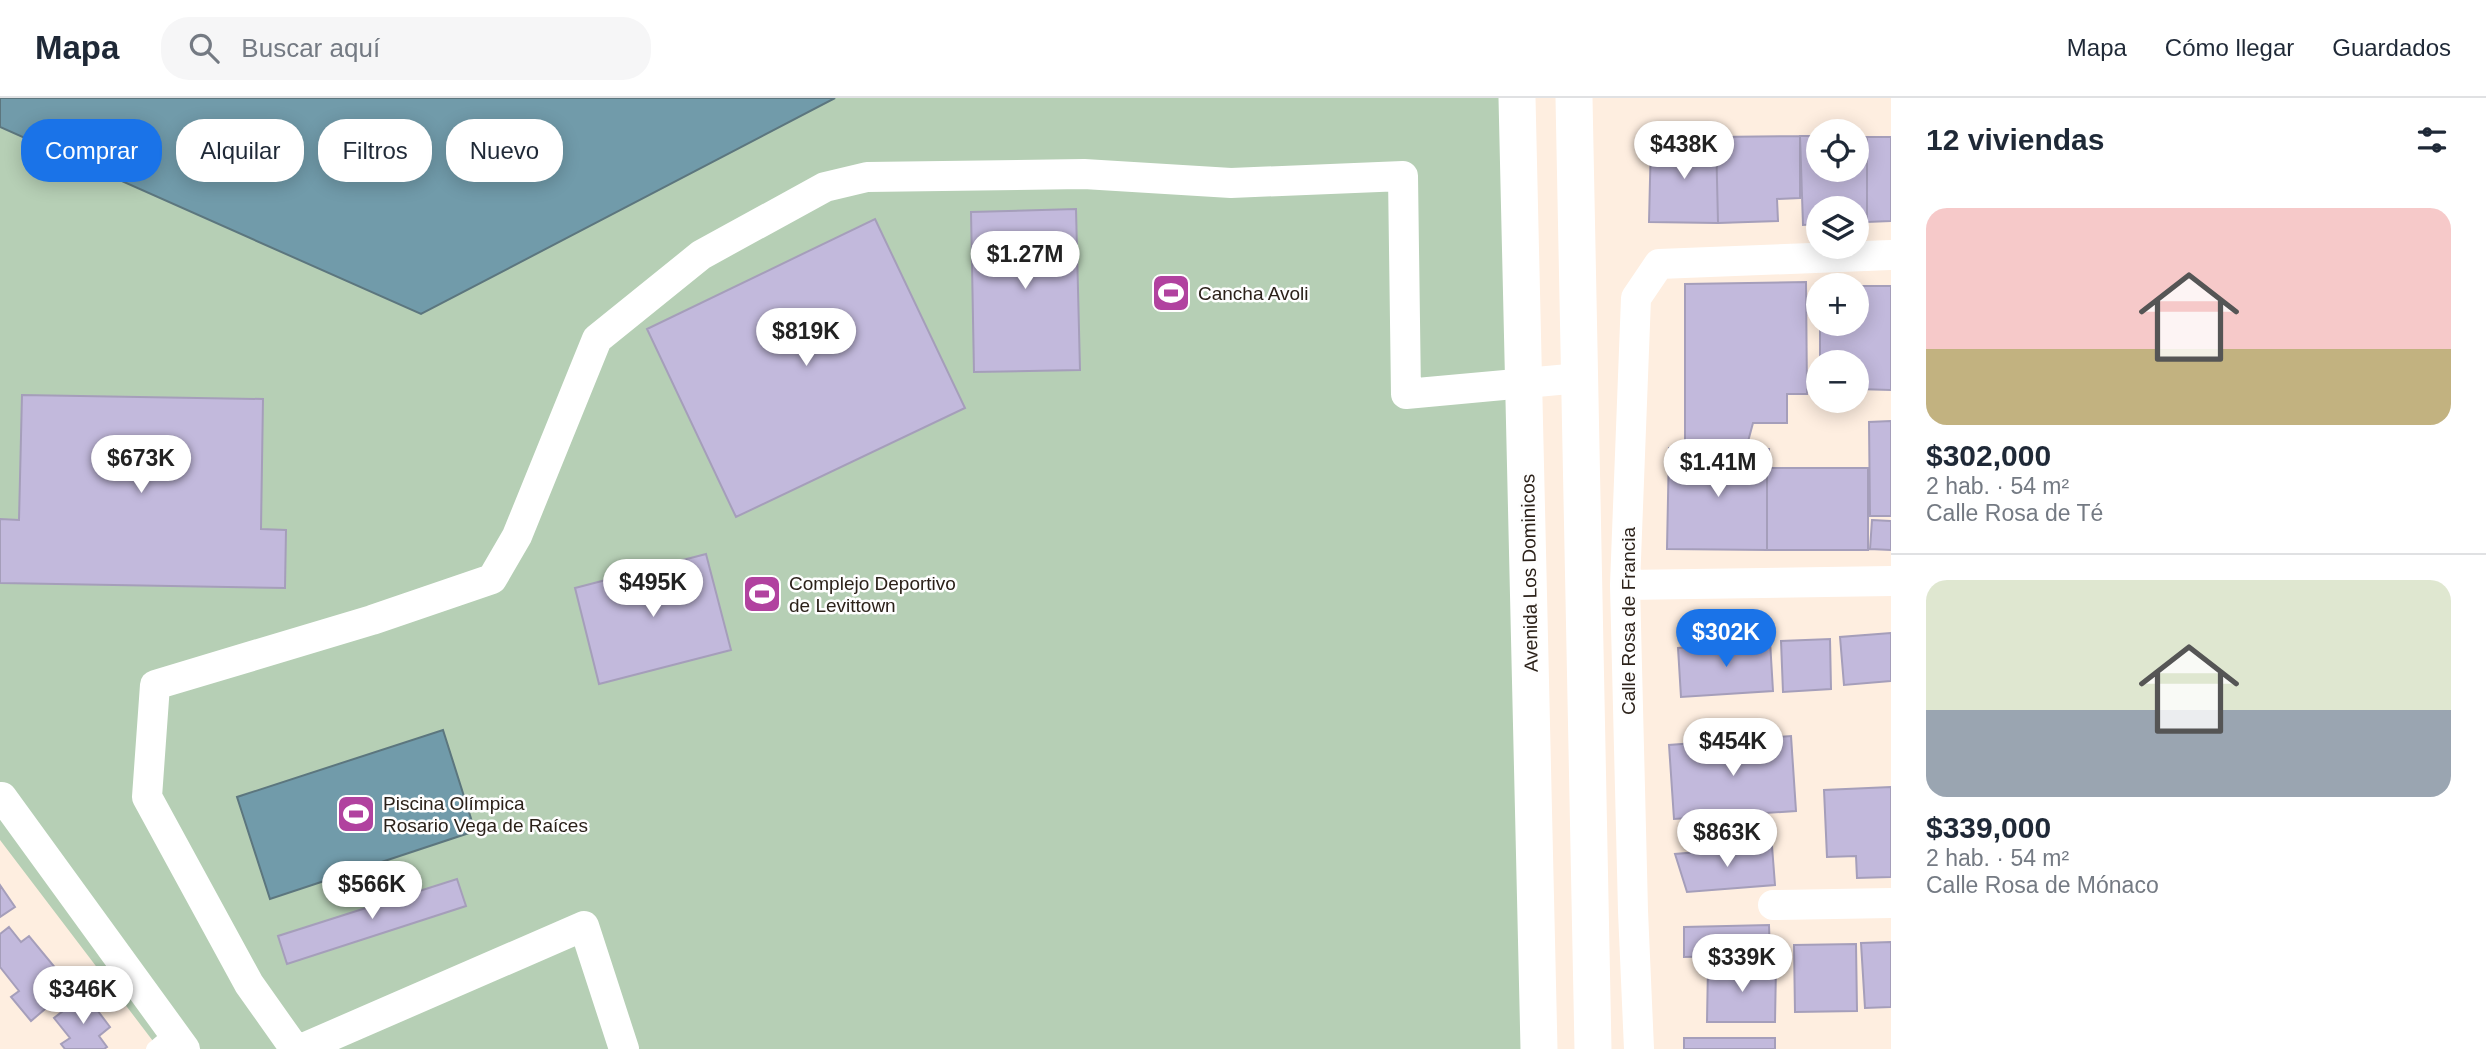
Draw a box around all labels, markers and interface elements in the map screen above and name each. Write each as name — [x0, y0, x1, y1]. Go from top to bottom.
search box — [161, 17, 651, 80]
text: Mapa — [35, 29, 119, 66]
icon: search — [185, 29, 223, 67]
text: Buscar aquí — [241, 33, 380, 63]
text: Mapa — [2067, 34, 2127, 61]
text: Cómo llegar — [2165, 34, 2294, 61]
text: Guardados — [2332, 34, 2451, 61]
chip: Comprar — [21, 119, 162, 182]
chip: Alquilar — [176, 119, 304, 182]
chip: Filtros — [318, 119, 432, 182]
chip: Nuevo — [446, 119, 563, 182]
map controls — [1806, 119, 1869, 413]
button: locate — [1806, 119, 1869, 182]
icon: filters — [2413, 121, 2451, 159]
pin: $438K — [1635, 122, 1733, 181]
text: 12 viviendas — [1926, 123, 2104, 156]
text: $438K — [1650, 131, 1718, 157]
button: layers — [1806, 196, 1869, 259]
pin: $1.27M — [968, 232, 1082, 291]
text: $1.27M — [987, 241, 1063, 267]
icon: home — [2126, 254, 2252, 380]
sports icon: Cancha Avoli — [1150, 272, 1192, 314]
button: + — [1806, 273, 1869, 336]
place label: Cancha Avoli — [1198, 283, 1309, 304]
pin: $819K — [757, 308, 855, 368]
text: $819K — [772, 318, 840, 344]
button: − — [1806, 350, 1869, 413]
pin: $673K — [92, 436, 190, 495]
text: $302,000 — [1926, 439, 2051, 472]
pin: $1.41M — [1661, 440, 1775, 499]
text: $673K — [107, 445, 175, 471]
text: $1.41M — [1680, 449, 1756, 475]
text: 2 hab. · 54 m² — [1926, 473, 2069, 499]
street label: Avenida Los Dominicos — [1517, 474, 1542, 672]
text: Calle Rosa de Té — [1926, 500, 2103, 526]
street label: Calle Rosa de Francia — [1618, 527, 1639, 715]
pin: $495K — [604, 560, 702, 619]
text: $495K — [619, 569, 687, 595]
sports icon: Complejo Deportivo de Levittown — [741, 573, 783, 615]
place label: Complejo Deportivo de Levittown — [789, 573, 956, 616]
pin: $302K — [1677, 610, 1775, 669]
text: $302K — [1692, 619, 1760, 645]
icon: home — [2126, 626, 2252, 752]
pin: $454K — [1684, 718, 1782, 778]
text: $454K — [1699, 728, 1767, 754]
sports icon: Piscina Olímpica Rosario Vega de Raíces — [335, 793, 377, 835]
place label: Piscina Olímpica Rosario Vega de Raíces — [383, 793, 588, 836]
pin: $863K — [1678, 810, 1776, 869]
text: $339,000 — [1926, 811, 2051, 844]
text: $863K — [1693, 819, 1761, 845]
text: 2 hab. · 54 m² — [1926, 845, 2069, 871]
pin: $566K — [323, 862, 421, 921]
text: $566K — [338, 871, 406, 897]
text: Calle Rosa de Mónaco — [1926, 872, 2159, 898]
pin: $339K — [1693, 934, 1791, 994]
text: $339K — [1708, 944, 1776, 970]
pin: $346K — [34, 967, 132, 1026]
text: $346K — [49, 976, 117, 1002]

